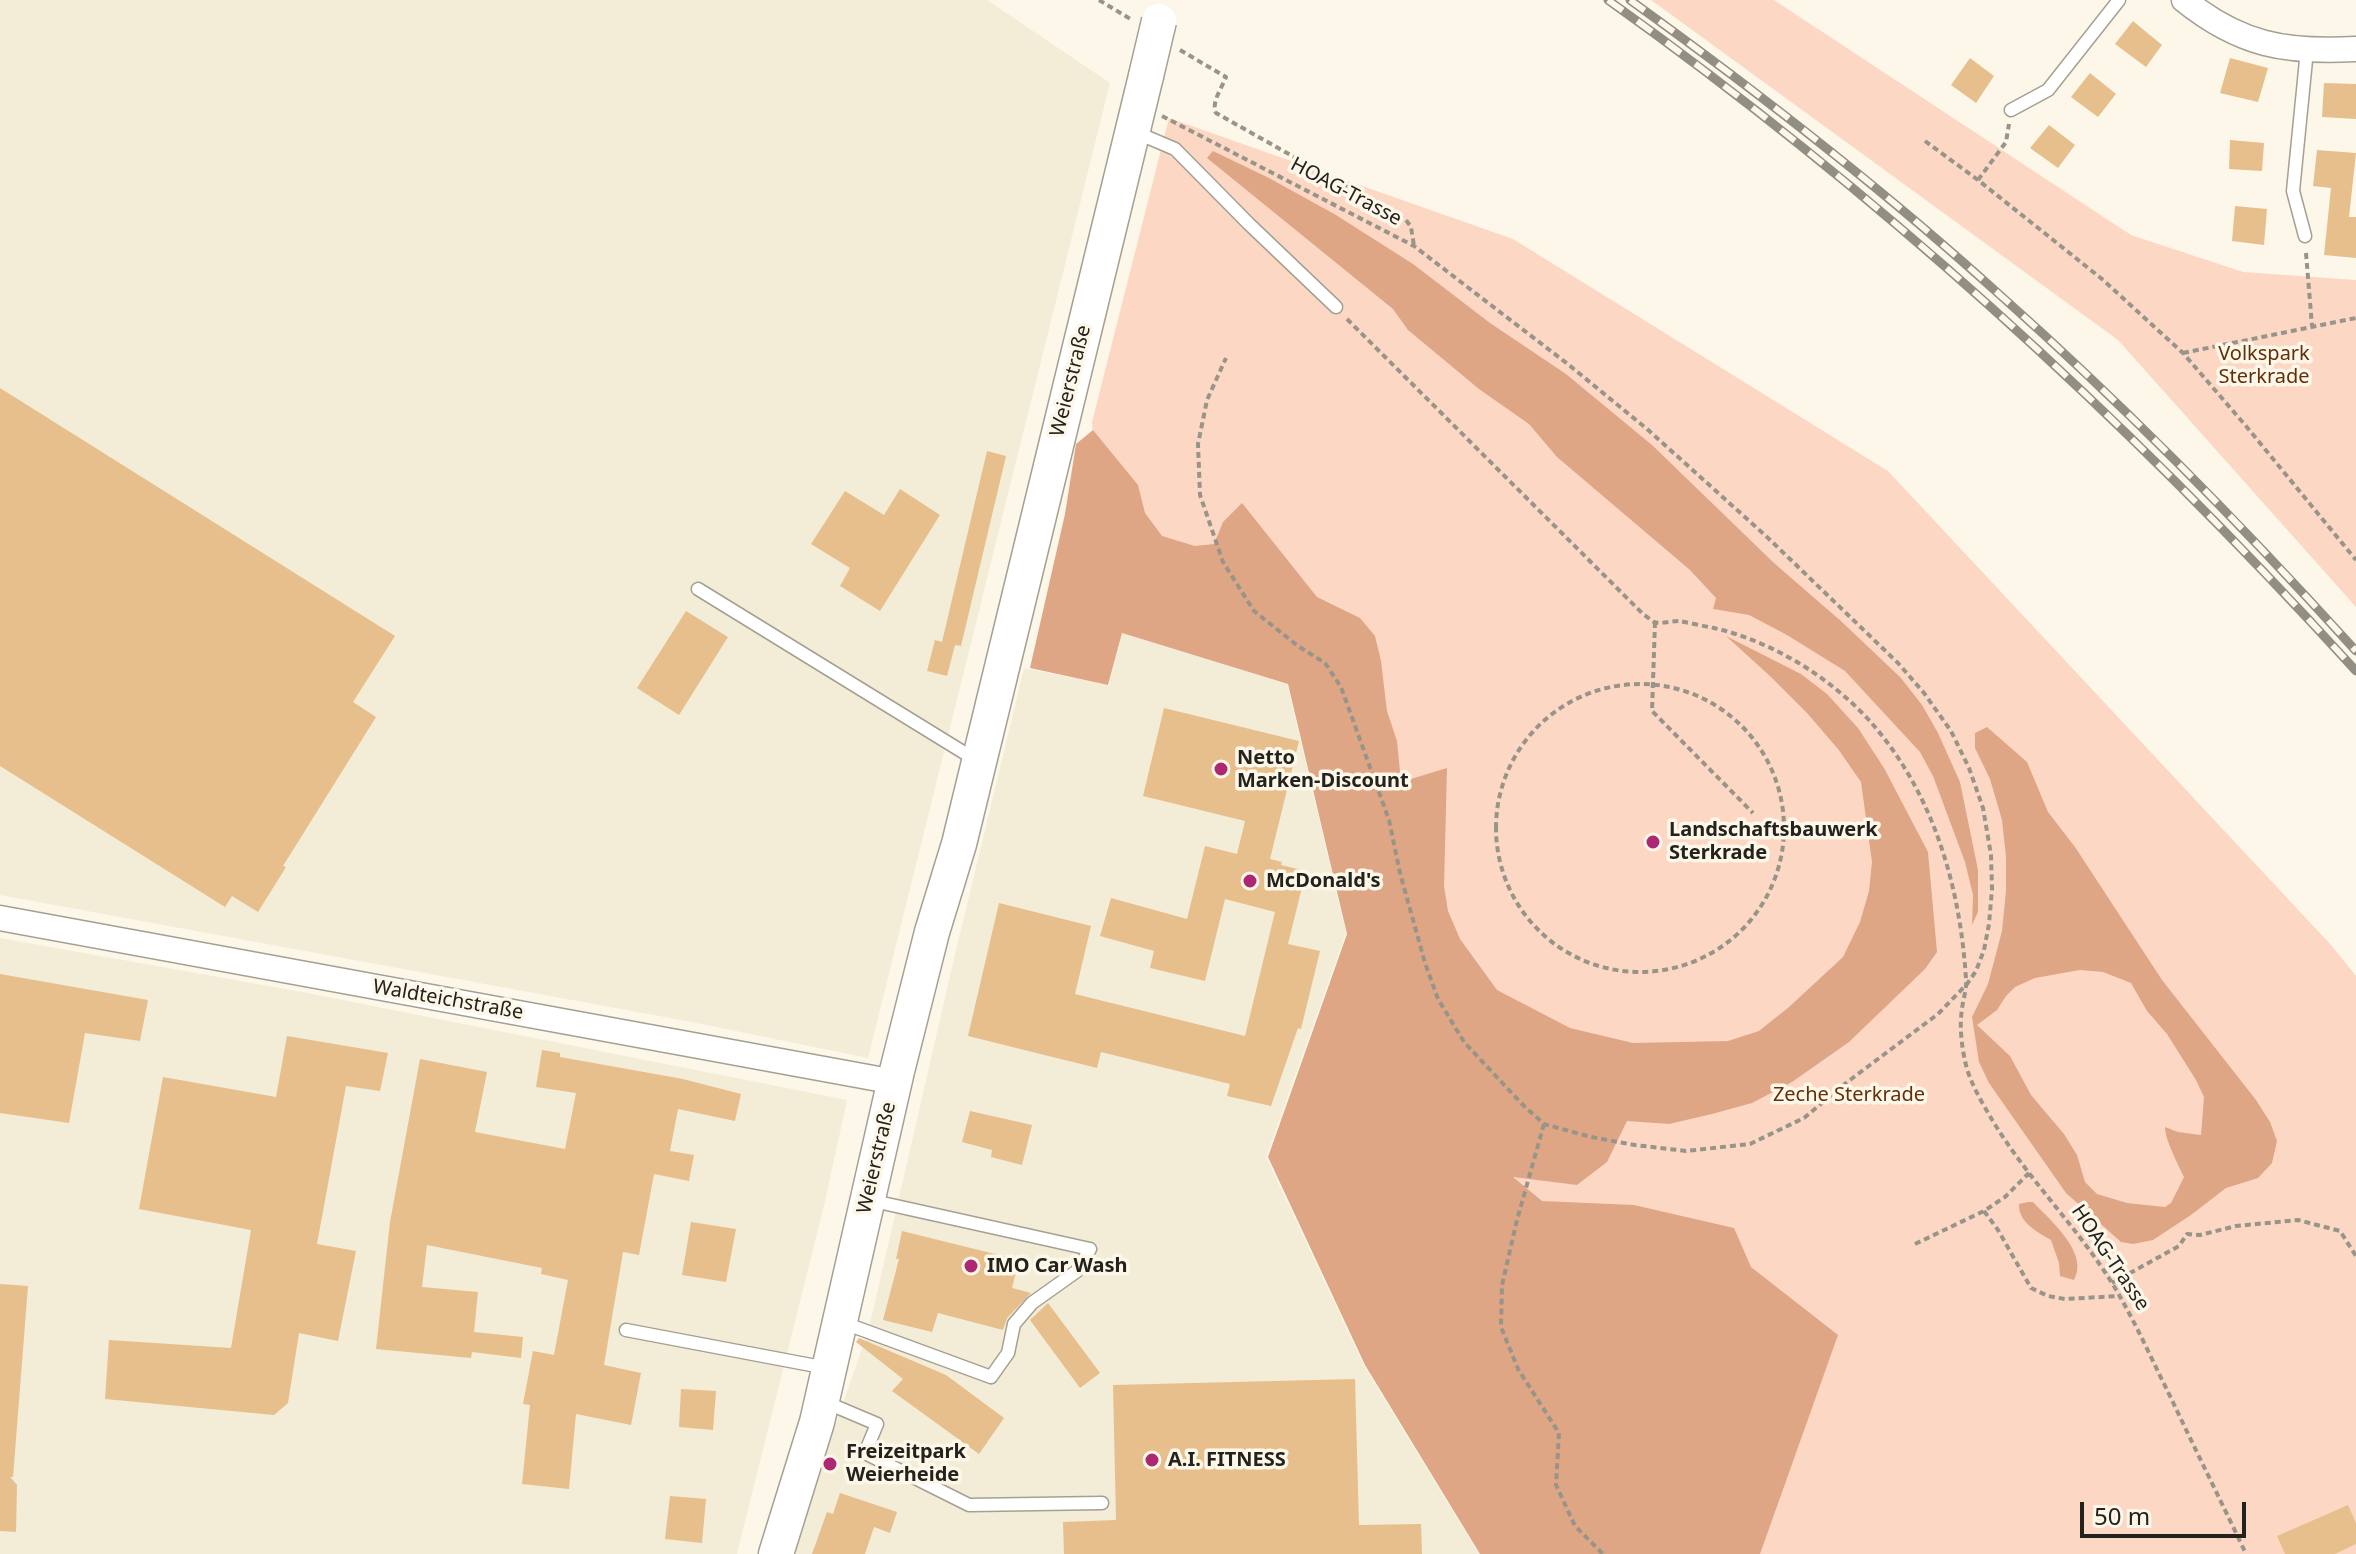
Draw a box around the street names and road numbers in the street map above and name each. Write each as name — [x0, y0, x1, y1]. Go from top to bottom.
street label: HOAG-Trasse — [1286, 153, 1406, 231]
street label: Weierstraße — [1046, 323, 1096, 439]
street label: Waldteichstraße — [371, 975, 525, 1025]
street label: Weierstraße — [852, 1100, 902, 1216]
street label: HOAG-Trasse — [2066, 1201, 2154, 1315]

